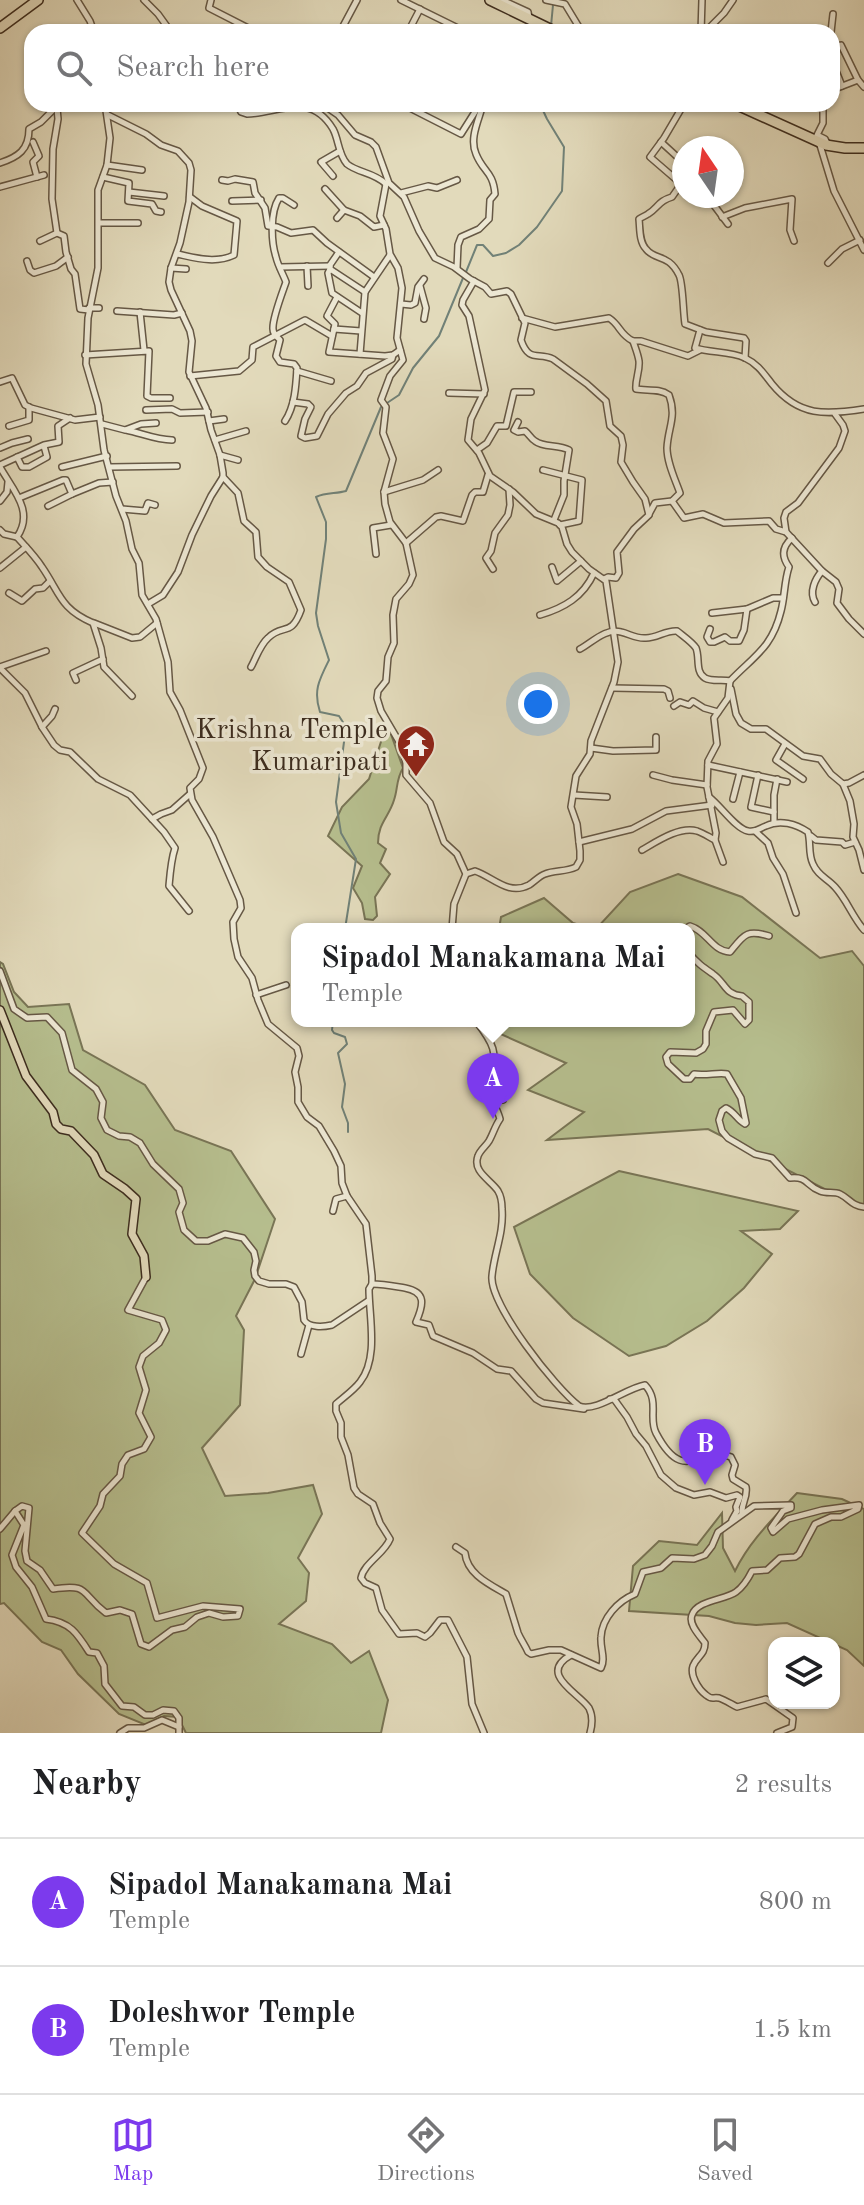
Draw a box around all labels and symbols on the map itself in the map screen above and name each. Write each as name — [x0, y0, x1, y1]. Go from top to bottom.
north arrow — [672, 136, 744, 208]
your location — [518, 684, 558, 724]
place label: Krishna Temple Kumaripati — [195, 717, 388, 777]
temple icon: Krishna Temple Kumaripati — [395, 723, 437, 778]
pin: A — [467, 1053, 519, 1119]
pin: B — [679, 1419, 731, 1485]

